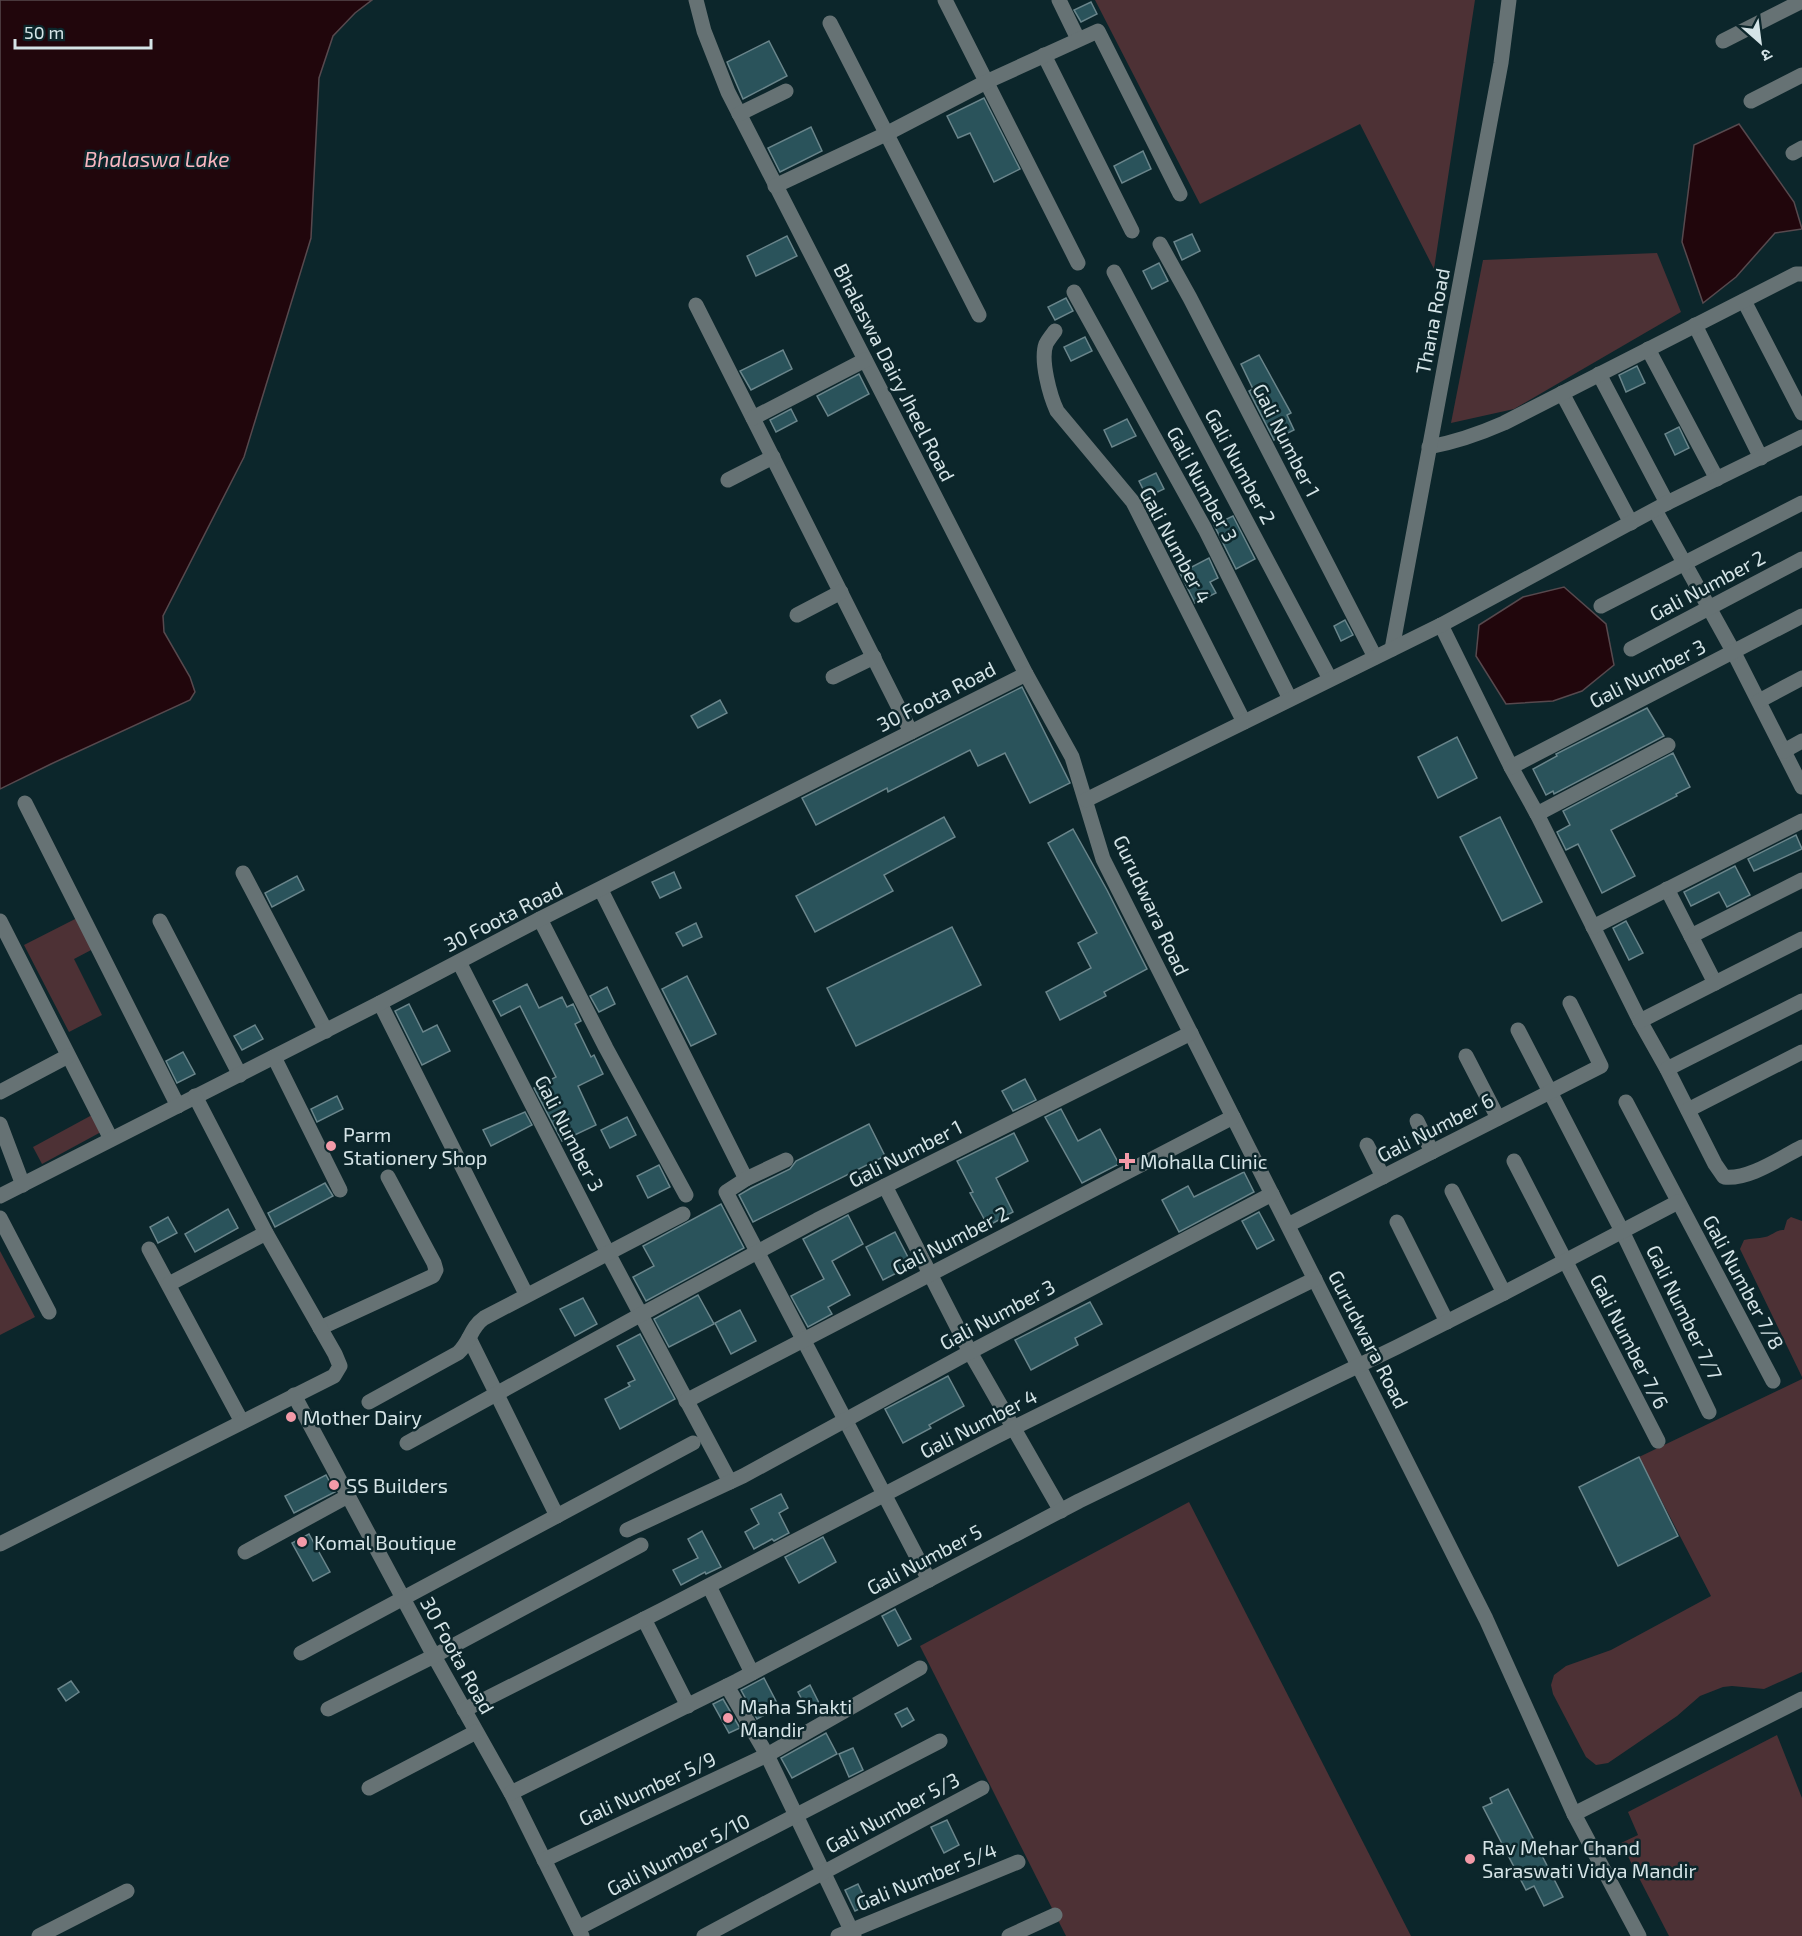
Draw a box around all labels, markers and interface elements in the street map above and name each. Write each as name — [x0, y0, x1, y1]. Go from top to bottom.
scale bar — [15, 12, 152, 50]
north arrow — [1730, 12, 1790, 72]
text: 50 m — [24, 21, 64, 43]
text: उ — [1758, 45, 1776, 67]
water label: Bhalaswa Lake — [84, 146, 230, 171]
street label: Bhalaswa Dairy Jheel Road — [830, 259, 960, 485]
street label: Thana Road — [1410, 266, 1454, 376]
street label: Gali Number 1 — [1248, 379, 1326, 501]
street label: Gali Number 2 — [1201, 404, 1281, 528]
street label: Gali Number 3 — [1163, 422, 1243, 546]
street label: Gali Number 4 — [1135, 483, 1217, 607]
street label: Gali Number 2 — [1645, 545, 1769, 625]
street label: Gali Number 3 — [1585, 633, 1709, 713]
street label: 30 Foota Road — [873, 656, 999, 736]
street label: Gurudwara Road — [1109, 831, 1195, 979]
street label: 30 Foota Road — [440, 876, 566, 956]
street label: Gali Number 3 — [530, 1071, 610, 1195]
street label: Gali Number 6 — [1373, 1087, 1497, 1167]
street label: Gali Number 1 — [844, 1114, 966, 1192]
place label: Parm Stationery Shop — [343, 1122, 487, 1169]
marker: Parm Stationery Shop — [324, 1139, 338, 1153]
place label: Mohalla Clinic — [1140, 1149, 1268, 1173]
marker: Mohalla Clinic — [1118, 1152, 1136, 1170]
street label: Gali Number 2 — [888, 1200, 1012, 1280]
street label: Gali Number 7/8 — [1698, 1211, 1790, 1353]
street label: Gali Number 7/7 — [1642, 1241, 1728, 1383]
street label: Gurudwara Road — [1324, 1266, 1414, 1412]
street label: Gali Number 7/6 — [1586, 1270, 1674, 1412]
street label: Gali Number 3 — [935, 1274, 1059, 1354]
street label: Gali Number 4 — [915, 1383, 1041, 1463]
place label: Mother Dairy — [303, 1405, 422, 1429]
marker: Mother Dairy — [284, 1410, 298, 1424]
place label: SS Builders — [346, 1473, 448, 1497]
marker: SS Builders — [327, 1478, 341, 1492]
street label: Gali Number 5 — [862, 1519, 986, 1599]
place label: Komal Boutique — [314, 1530, 457, 1554]
marker: Komal Boutique — [295, 1535, 309, 1549]
street label: 30 Foota Road — [416, 1592, 500, 1718]
place label: Maha Shakti Mandir — [740, 1694, 852, 1741]
marker: Maha Shakti Mandir — [721, 1711, 735, 1725]
street label: Gali Number 5/9 — [575, 1746, 719, 1830]
street label: Gali Number 5/3 — [821, 1767, 963, 1857]
street label: Gali Number 5/10 — [603, 1808, 753, 1900]
place label: Rav Mehar Chand Saraswati Vidya Mandir — [1482, 1835, 1696, 1882]
street label: Gali Number 5/4 — [852, 1837, 1000, 1915]
marker: Rav Mehar Chand Saraswati Vidya Mandir — [1463, 1852, 1477, 1866]

